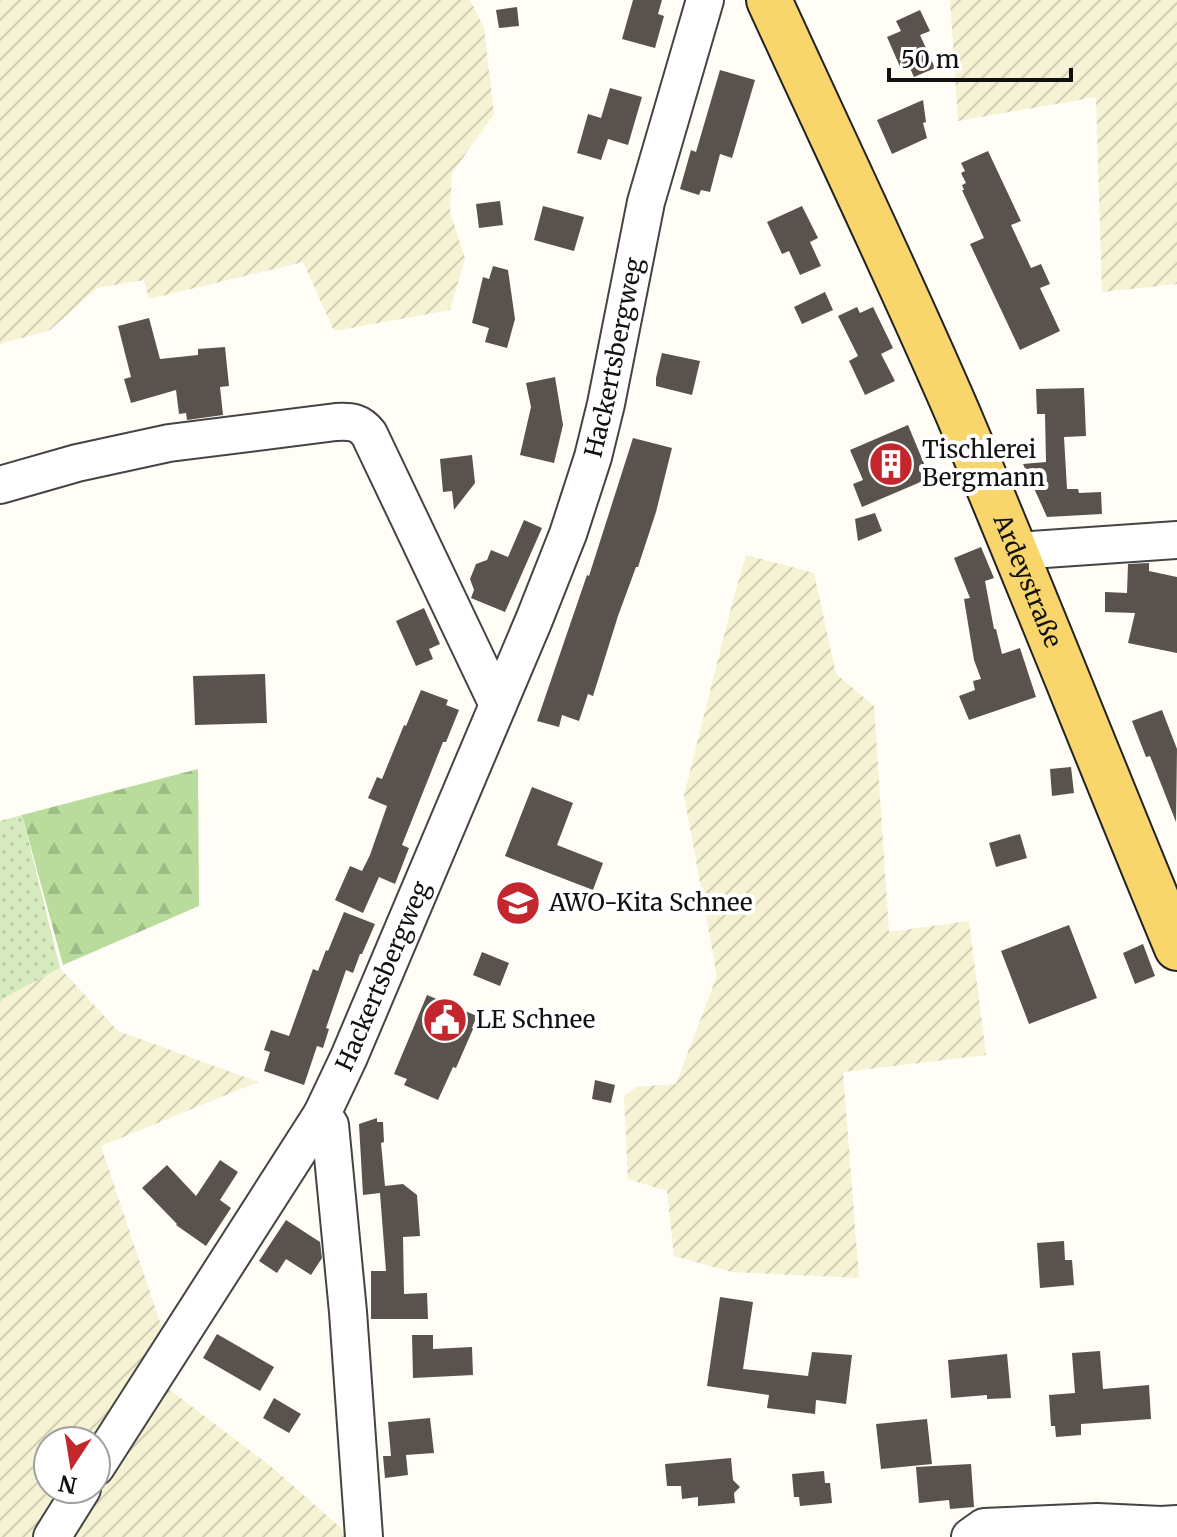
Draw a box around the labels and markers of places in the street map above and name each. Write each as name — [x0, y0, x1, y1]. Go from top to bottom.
place label: Tischlerei Bergmann — [922, 434, 1045, 493]
building icon: Tischlerei Bergmann — [867, 440, 915, 488]
school or university icon: AWO-Kita Schnee — [494, 879, 542, 927]
place label: AWO-Kita Schnee — [548, 887, 753, 918]
public building icon: LE Schnee — [421, 996, 469, 1044]
place label: LE Schnee — [476, 1004, 595, 1035]

